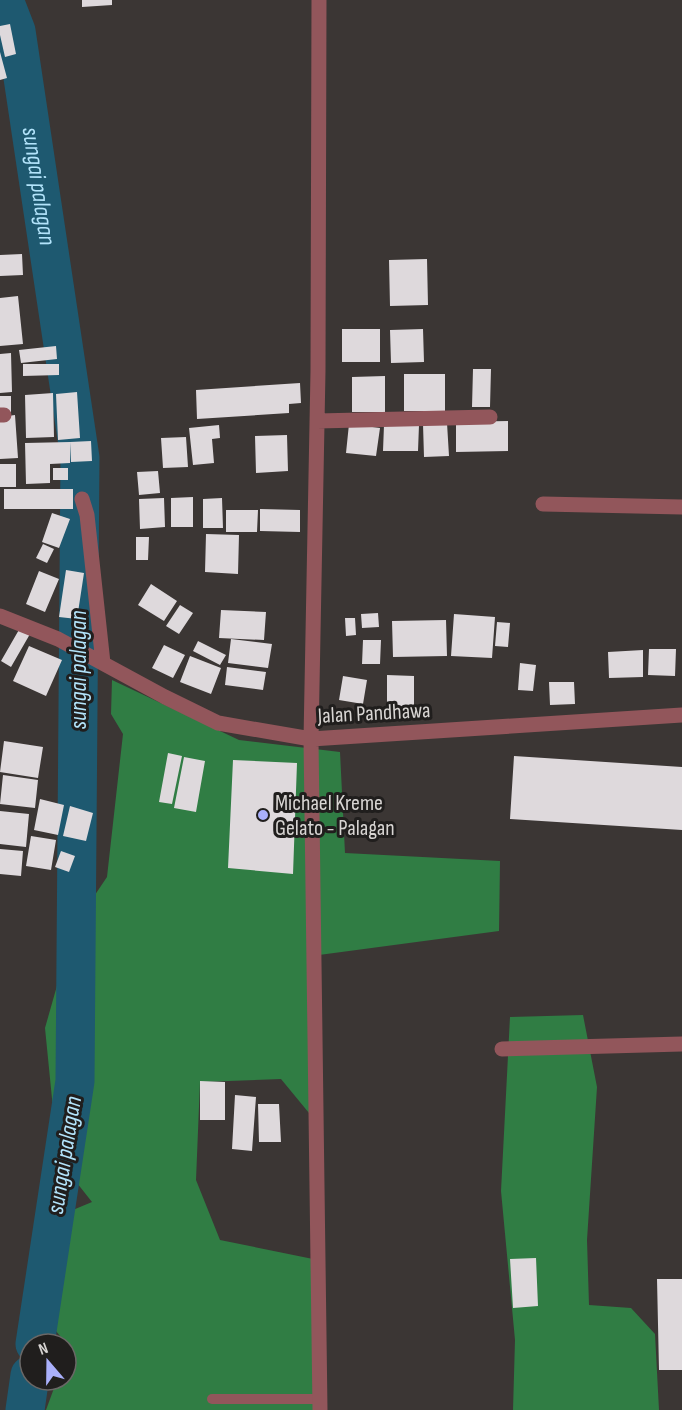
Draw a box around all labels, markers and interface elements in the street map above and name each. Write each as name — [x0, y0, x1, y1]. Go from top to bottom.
water label: sungai palagan — [16, 125, 62, 247]
water label: sungai palagan — [64, 611, 93, 729]
street label: Jalan Pandhawa — [316, 697, 431, 730]
place label: Michael Kreme Gelato - Palagan — [275, 790, 395, 842]
marker: Michael Kreme Gelato - Palagan — [256, 808, 270, 822]
water label: sungai palagan — [41, 1094, 88, 1216]
north arrow — [18, 1332, 78, 1392]
text: N — [36, 1339, 51, 1360]

